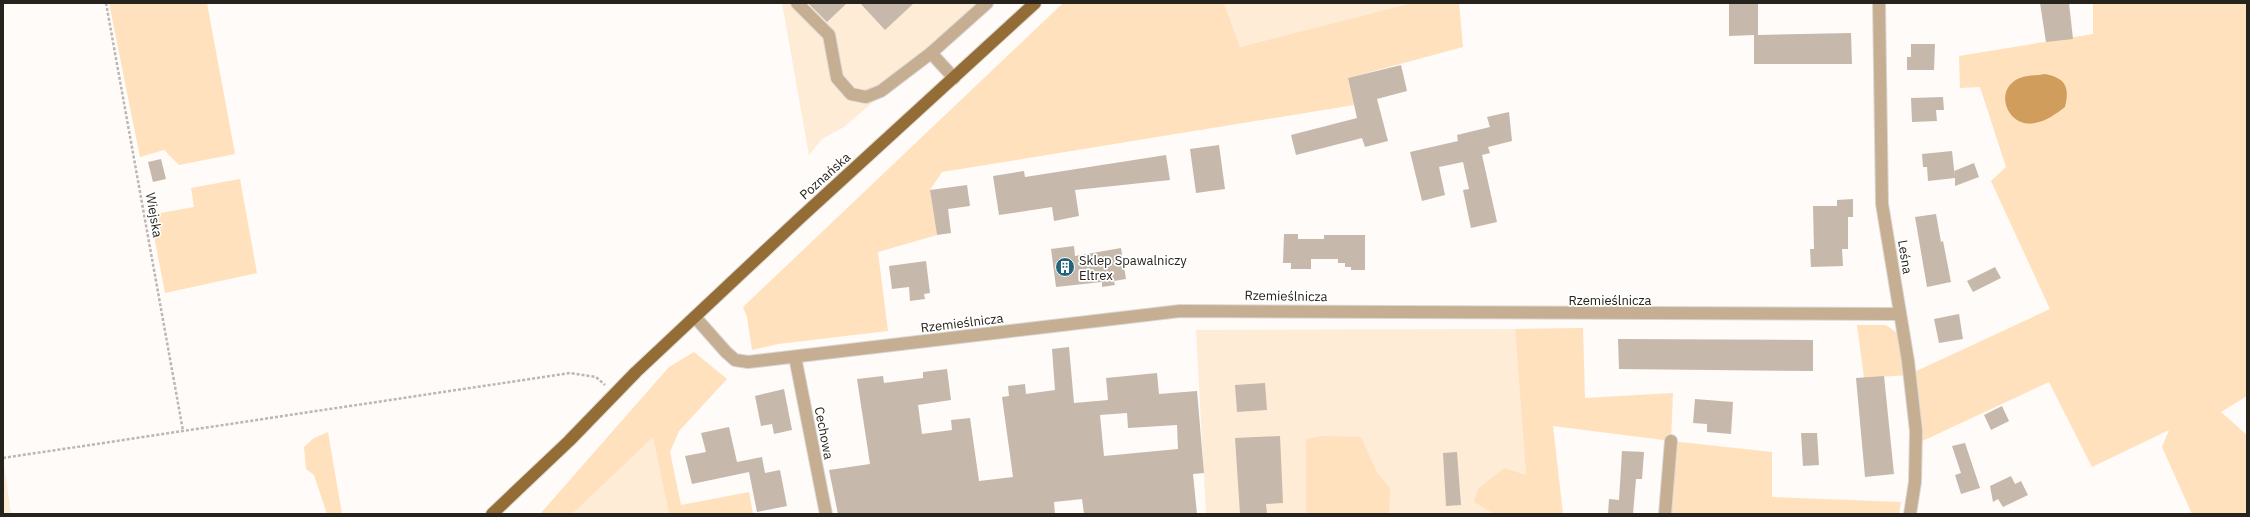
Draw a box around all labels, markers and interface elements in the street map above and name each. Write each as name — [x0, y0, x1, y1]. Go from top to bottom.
street label: Poznańska — [796, 149, 854, 203]
street label: Wiejska — [142, 191, 166, 239]
street label: Leśna — [1894, 239, 1916, 275]
place label: Sklep Spawalniczy Eltrex — [1079, 252, 1187, 284]
building icon: Sklep Spawalniczy Eltrex — [1054, 256, 1076, 278]
street label: Rzemieślnicza — [1244, 287, 1328, 305]
street label: Rzemieślnicza — [1568, 292, 1652, 309]
street label: Rzemieślnicza — [920, 309, 1004, 337]
street label: Cechowa — [811, 405, 837, 461]

